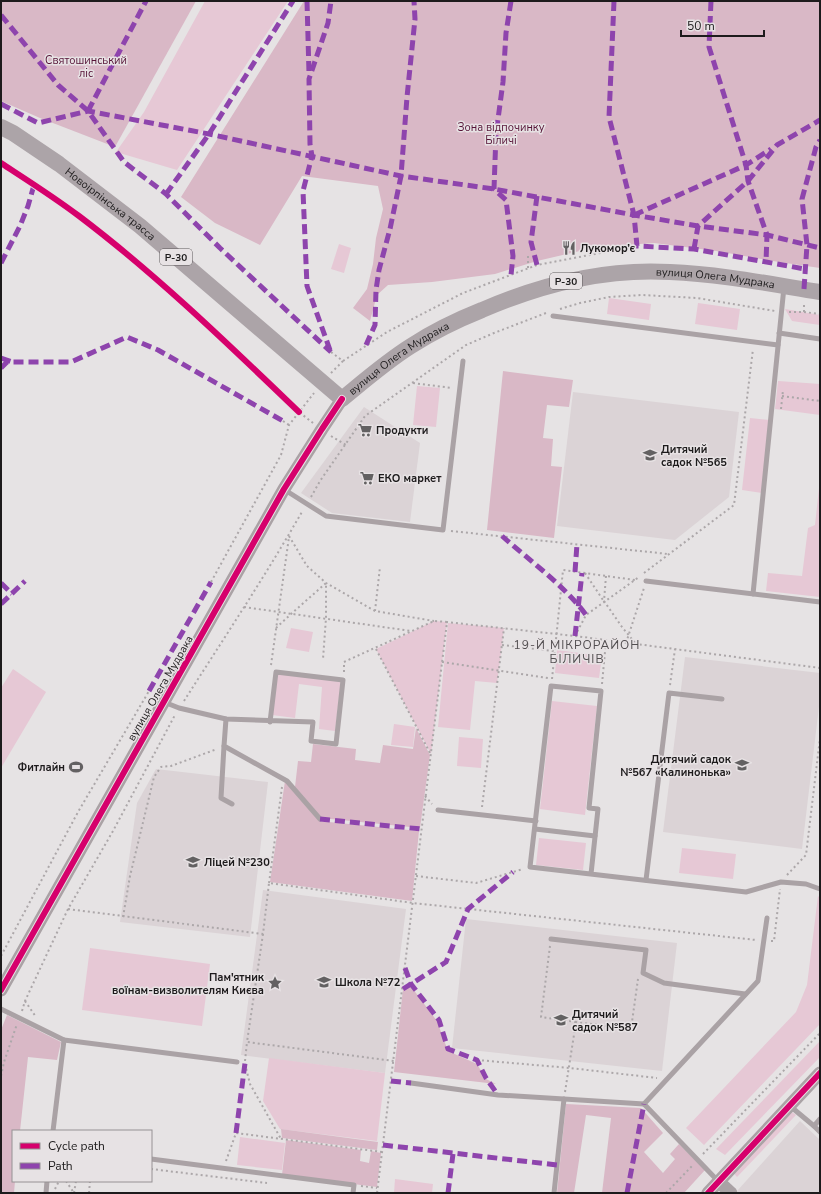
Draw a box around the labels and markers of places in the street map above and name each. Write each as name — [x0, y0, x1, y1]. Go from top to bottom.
restaurant icon: Лукомор’є — [561, 240, 577, 256]
place label: Лукомор’є — [580, 241, 636, 256]
supermarket icon: Продукти — [357, 422, 373, 438]
place label: Продукти — [376, 423, 428, 438]
place label: Дитячий садок №565 — [661, 442, 727, 470]
school or university icon: Дитячий садок №565 — [642, 447, 658, 463]
supermarket icon: ЕКО маркет — [359, 470, 375, 486]
place label: ЕКО маркет — [378, 471, 442, 486]
place label: Дитячий садок №567 «Калинонька» — [620, 752, 732, 780]
school or university icon: Дитячий садок №567 «Калинонька» — [734, 757, 750, 773]
sports icon: Фитлайн — [68, 759, 84, 775]
place label: Фитлайн — [17, 760, 65, 775]
school or university icon: Ліцей №230 — [185, 854, 201, 870]
place label: Ліцей №230 — [204, 855, 270, 870]
place label: Пам'ятник воїнам-визволителям Києва — [112, 970, 265, 998]
school or university icon: Школа №72 — [316, 974, 332, 990]
place icon: Пам'ятник воїнам-визволителям Києва — [267, 975, 283, 991]
place label: Школа №72 — [335, 975, 401, 990]
place label: Дитячий садок №587 — [572, 1007, 638, 1035]
school or university icon: Дитячий садок №587 — [553, 1012, 569, 1028]

